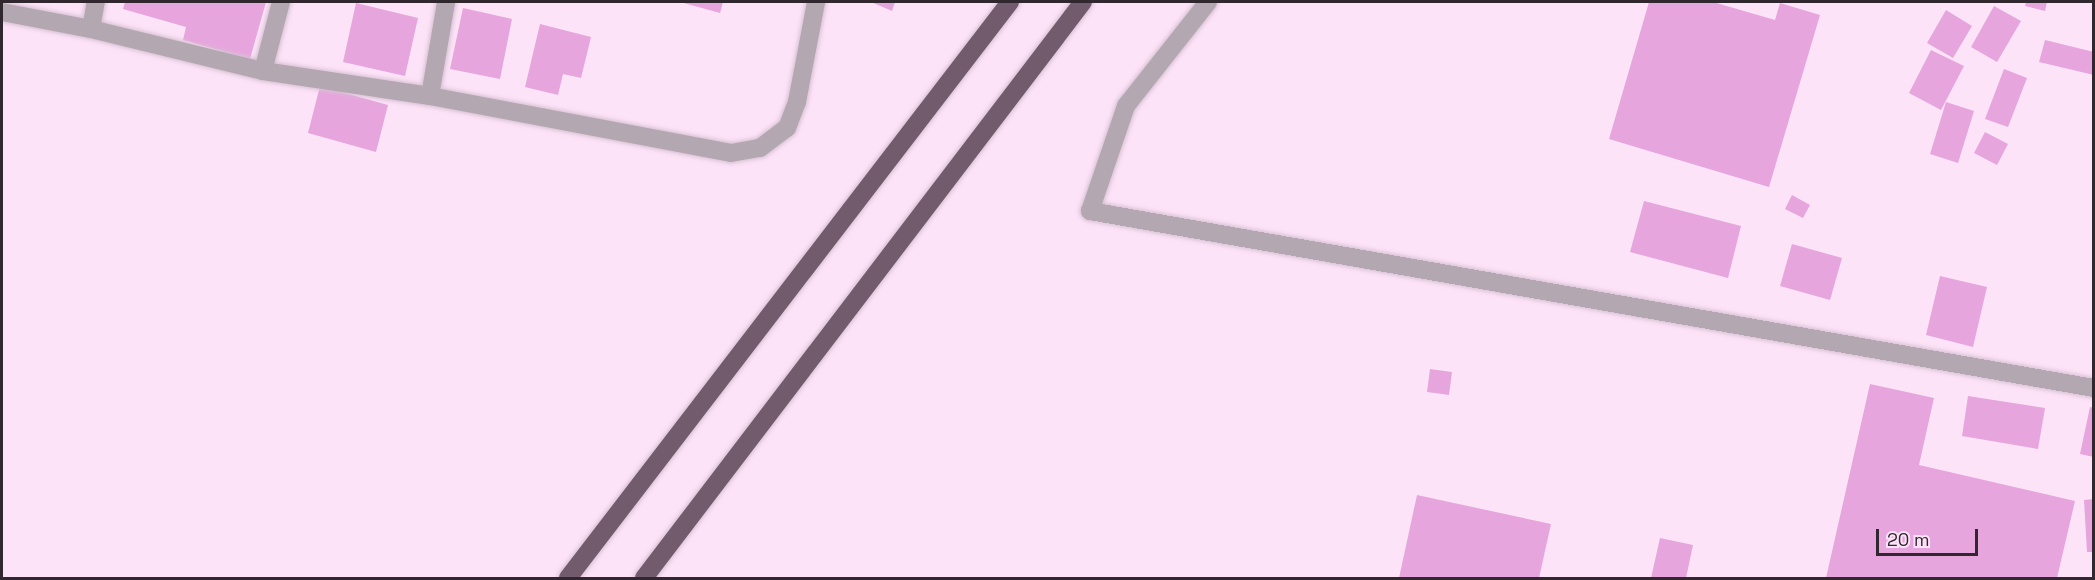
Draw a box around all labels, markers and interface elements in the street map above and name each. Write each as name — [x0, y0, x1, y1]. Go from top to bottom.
scale bar — [1879, 517, 1981, 555]
text: 20 m — [1887, 528, 1930, 551]

